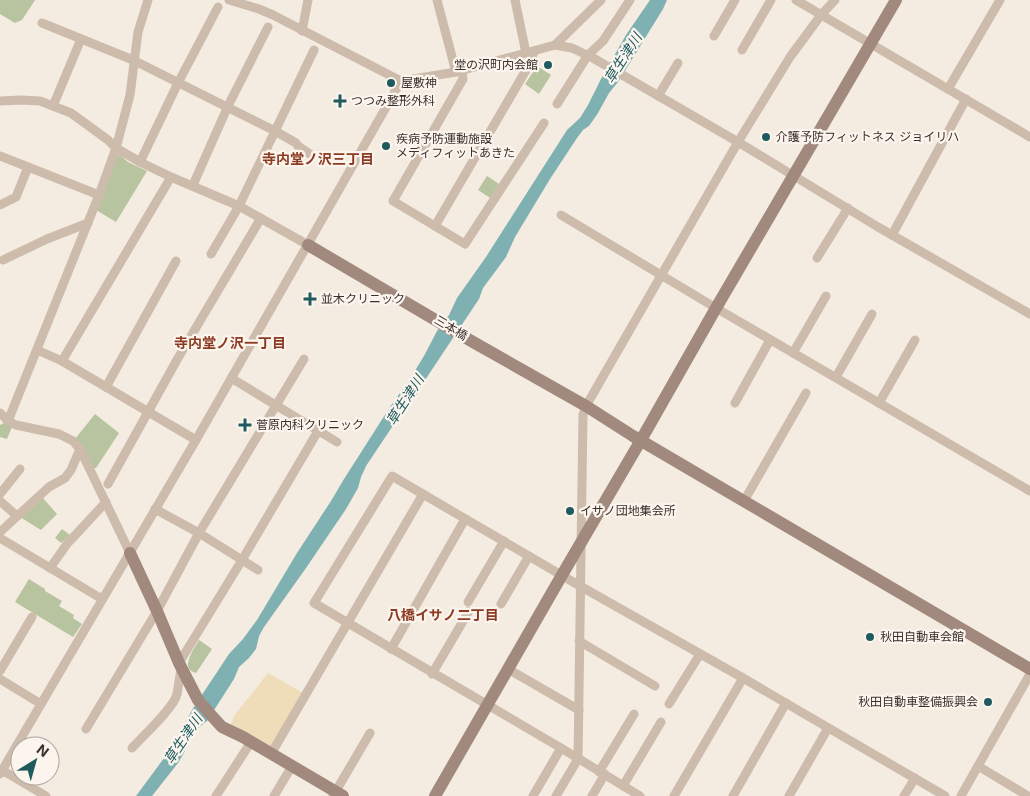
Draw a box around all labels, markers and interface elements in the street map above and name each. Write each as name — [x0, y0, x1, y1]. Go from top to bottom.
water label: 草生津川 — [600, 28, 646, 86]
place label: 堂の沢町内会館 — [454, 57, 538, 72]
marker: 堂の沢町内会館 — [542, 59, 554, 71]
place label: 屋敷神 — [401, 75, 437, 90]
marker: 屋敷神 — [385, 77, 397, 89]
place label: つつみ整形外科 — [351, 93, 435, 108]
marker: つつみ整形外科 — [333, 94, 347, 108]
place label: 介護予防フィットネス ジョイリハ — [776, 129, 959, 144]
place label: 疾病予防運動施設 メディフィットあきた — [396, 131, 515, 160]
marker: 介護予防フィットネス ジョイリハ — [760, 131, 772, 143]
marker: 疾病予防運動施設 メディフィットあきた — [380, 140, 392, 152]
district label: 寺内堂ノ沢三丁目 — [262, 150, 374, 167]
place label: 並木クリニック — [321, 291, 405, 306]
marker: 並木クリニック — [303, 292, 317, 306]
street label: 三本橋 — [432, 312, 471, 343]
district label: 寺内堂ノ沢一丁目 — [174, 334, 286, 351]
water label: 草生津川 — [382, 370, 428, 428]
place label: 菅原内科クリニック — [256, 417, 364, 432]
marker: 菅原内科クリニック — [238, 418, 252, 432]
place label: イサノ団地集会所 — [580, 503, 676, 518]
marker: イサノ団地集会所 — [564, 505, 576, 517]
district label: 八橋イサノ二丁目 — [387, 606, 499, 623]
place label: 秋田自動車会館 — [880, 629, 964, 644]
marker: 秋田自動車会館 — [864, 631, 876, 643]
place label: 秋田自動車整備振興会 — [858, 694, 978, 709]
marker: 秋田自動車整備振興会 — [982, 696, 994, 708]
water label: 草生津川 — [160, 709, 206, 767]
north arrow — [10, 736, 60, 786]
text: N — [34, 740, 53, 760]

